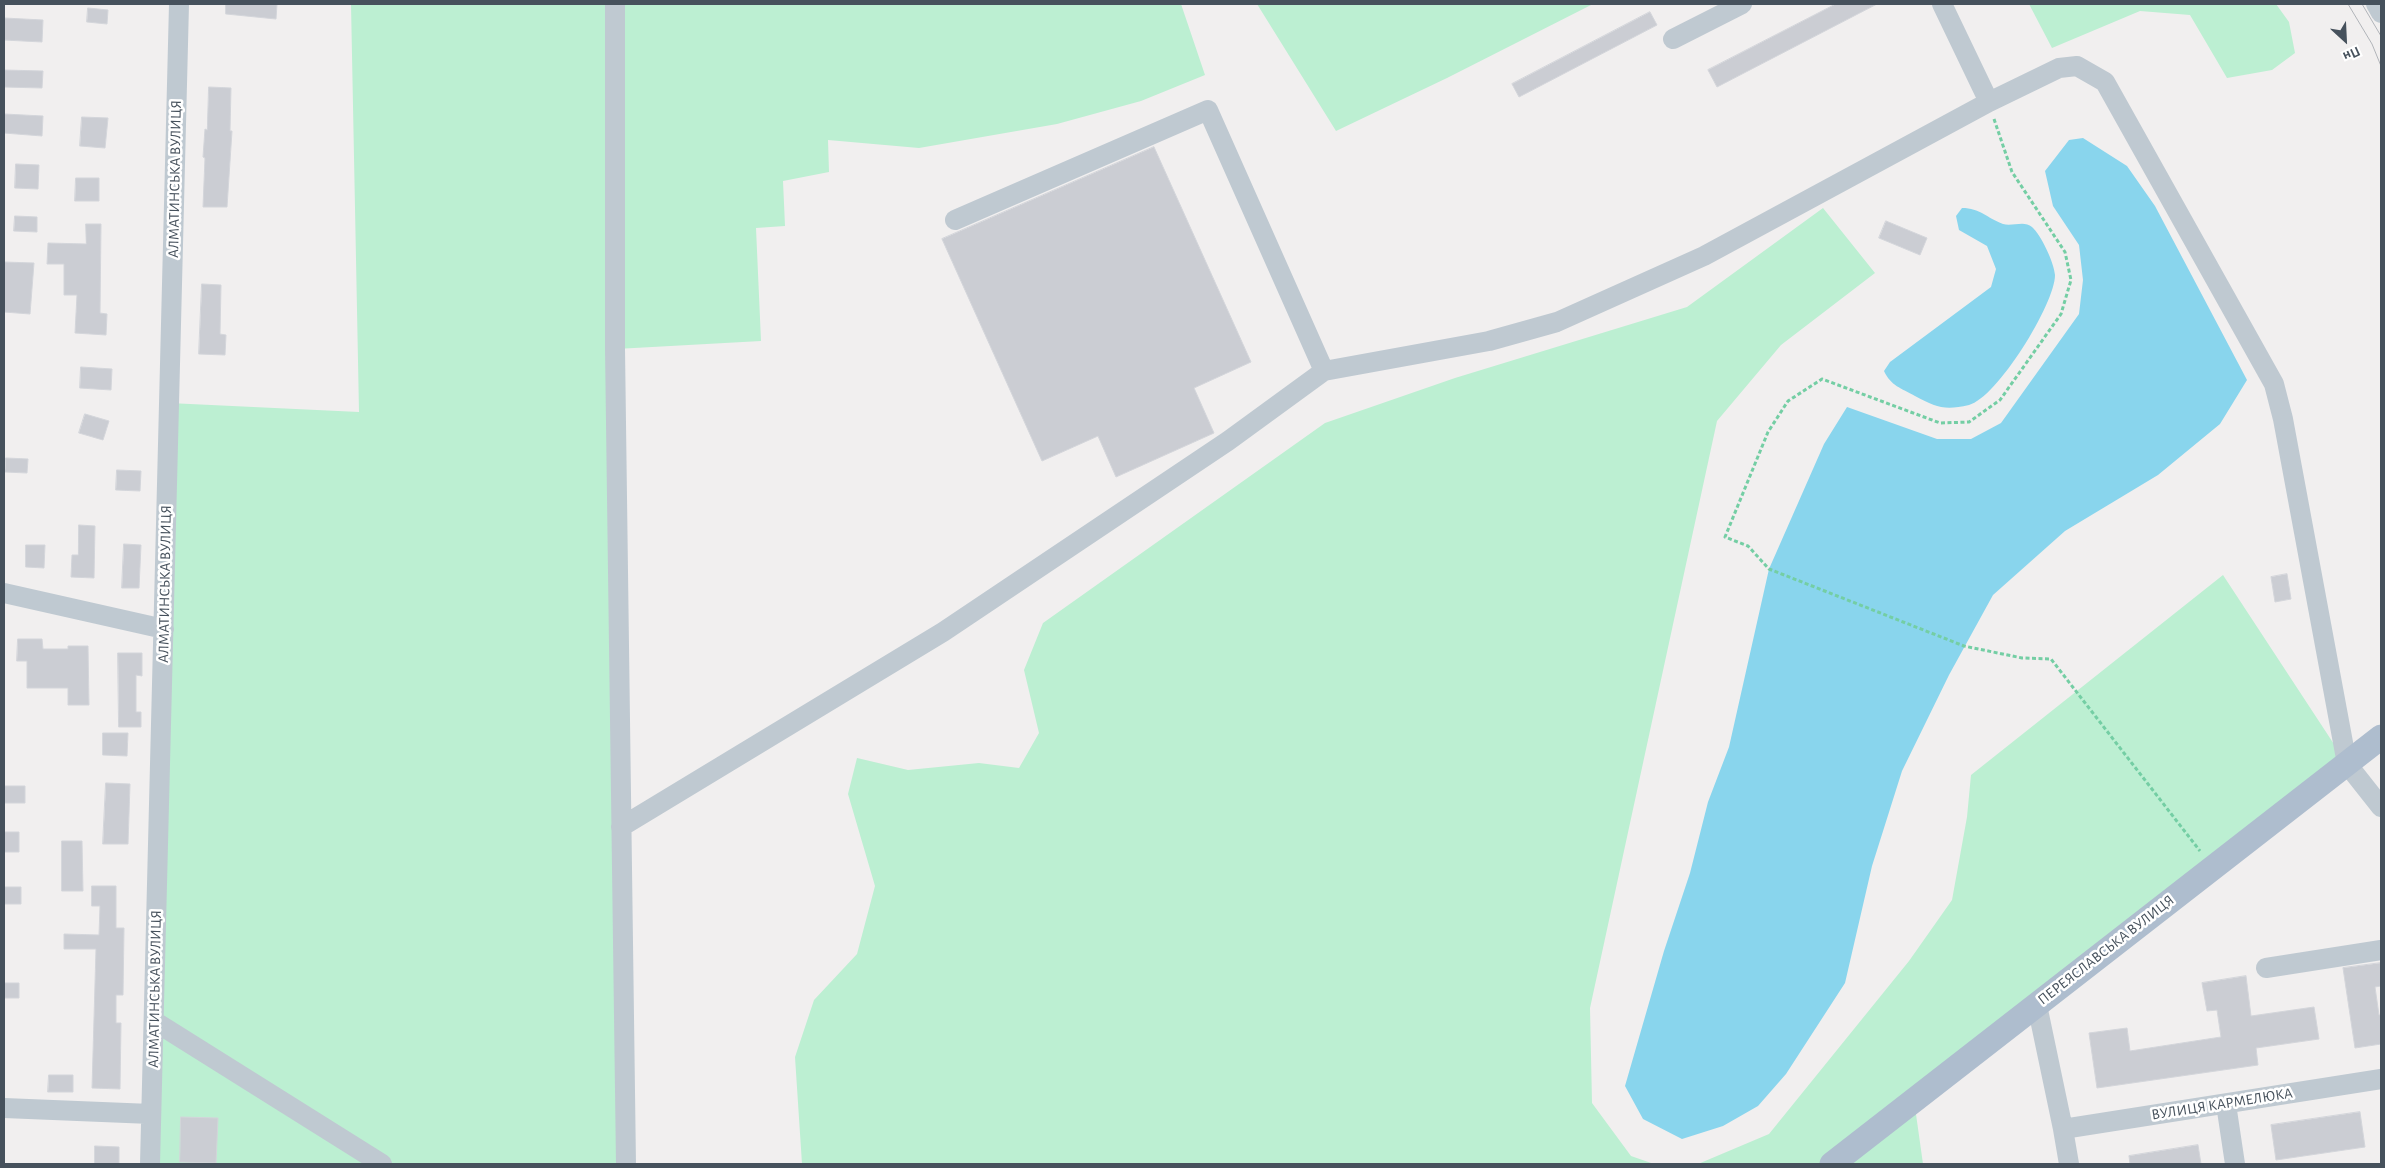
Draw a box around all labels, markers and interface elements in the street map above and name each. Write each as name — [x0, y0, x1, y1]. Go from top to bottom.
north arrow — [2320, 15, 2370, 65]
text: Пн — [2341, 44, 2362, 64]
street label: АЛМАТИНСЬКА ВУЛИЦЯ — [165, 100, 185, 258]
street label: АЛМАТИНСЬКА ВУЛИЦЯ — [155, 505, 175, 663]
street label: ПЕРЕЯСЛАВСЬКА ВУЛИЦЯ — [2034, 891, 2178, 1009]
street label: АЛМАТИНСЬКА ВУЛИЦЯ — [145, 910, 165, 1068]
street label: ВУЛИЦЯ КАРМЕЛЮКА — [2150, 1084, 2294, 1124]

